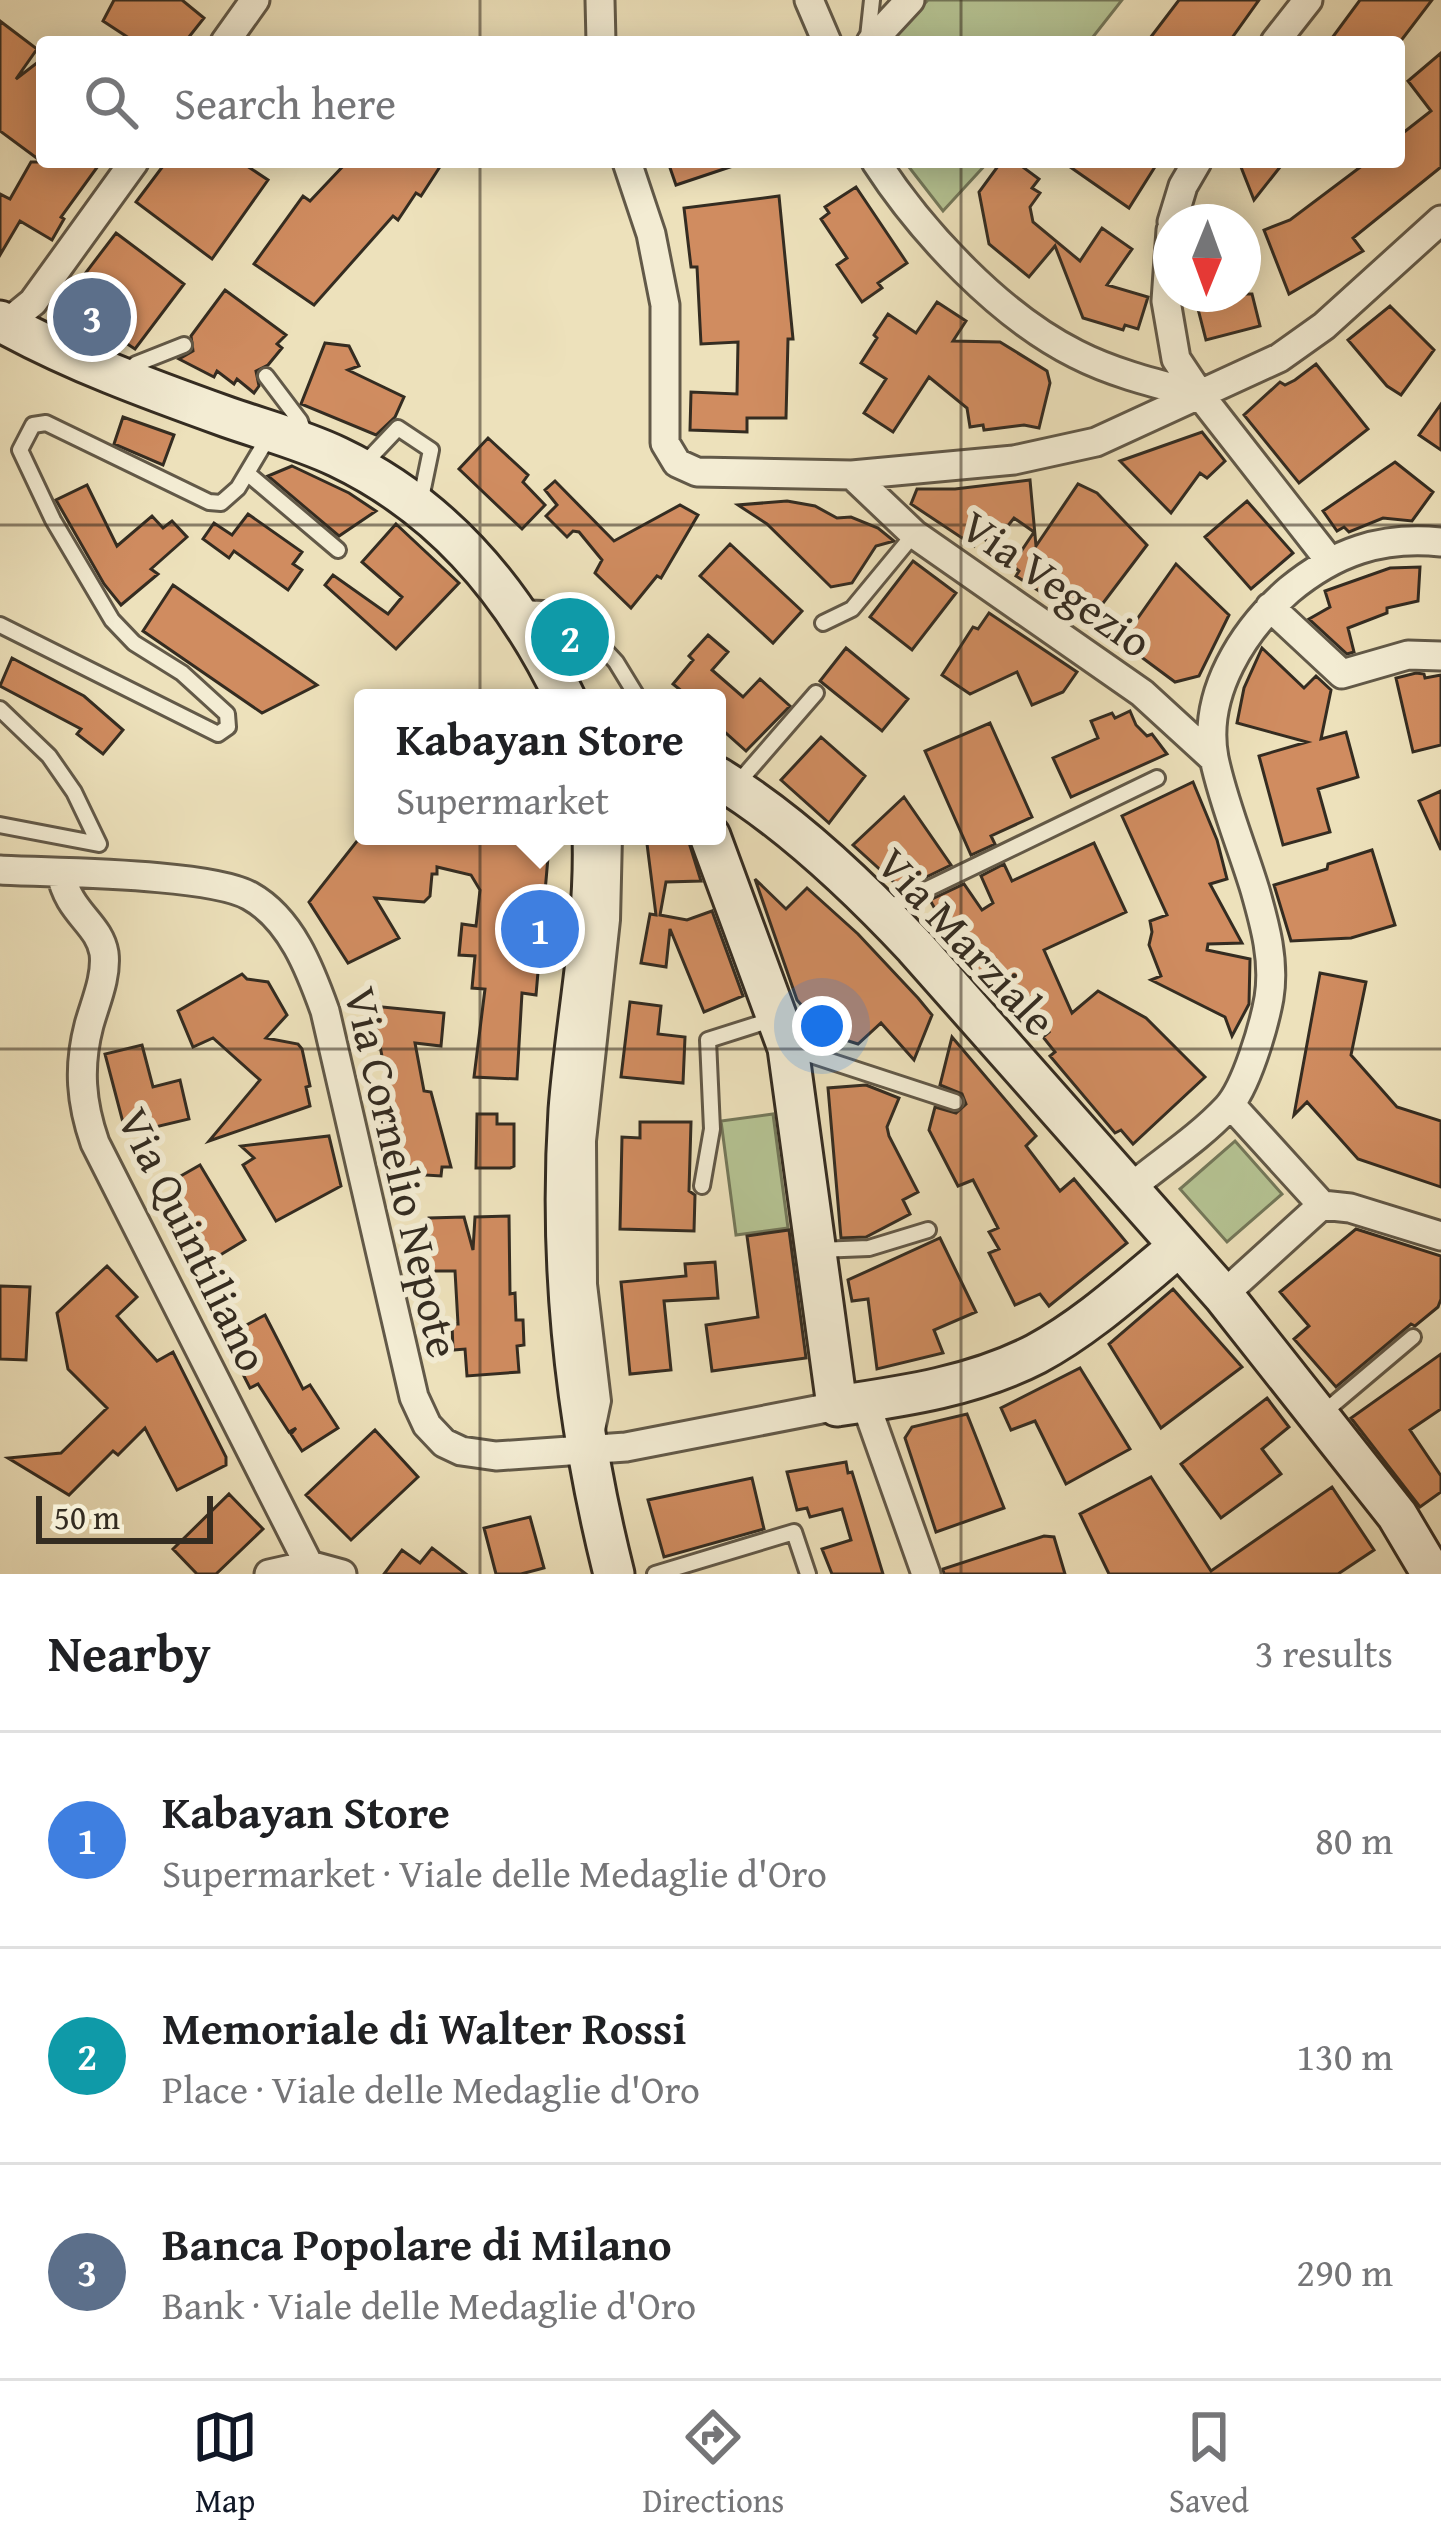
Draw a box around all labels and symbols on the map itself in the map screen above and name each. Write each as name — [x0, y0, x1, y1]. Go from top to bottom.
north arrow — [1153, 204, 1261, 312]
pin: 3 — [53, 272, 131, 362]
street label: Via Vegezio — [948, 493, 1166, 673]
pin: 2 — [531, 592, 609, 682]
street label: Via Marziale — [862, 832, 1072, 1050]
pin: 1 — [501, 884, 579, 974]
street label: Via Cornelio Nepote — [329, 980, 477, 1364]
your location — [792, 996, 852, 1056]
street label: Via Quintiliano — [102, 1096, 286, 1382]
scale bar — [36, 1490, 213, 1543]

